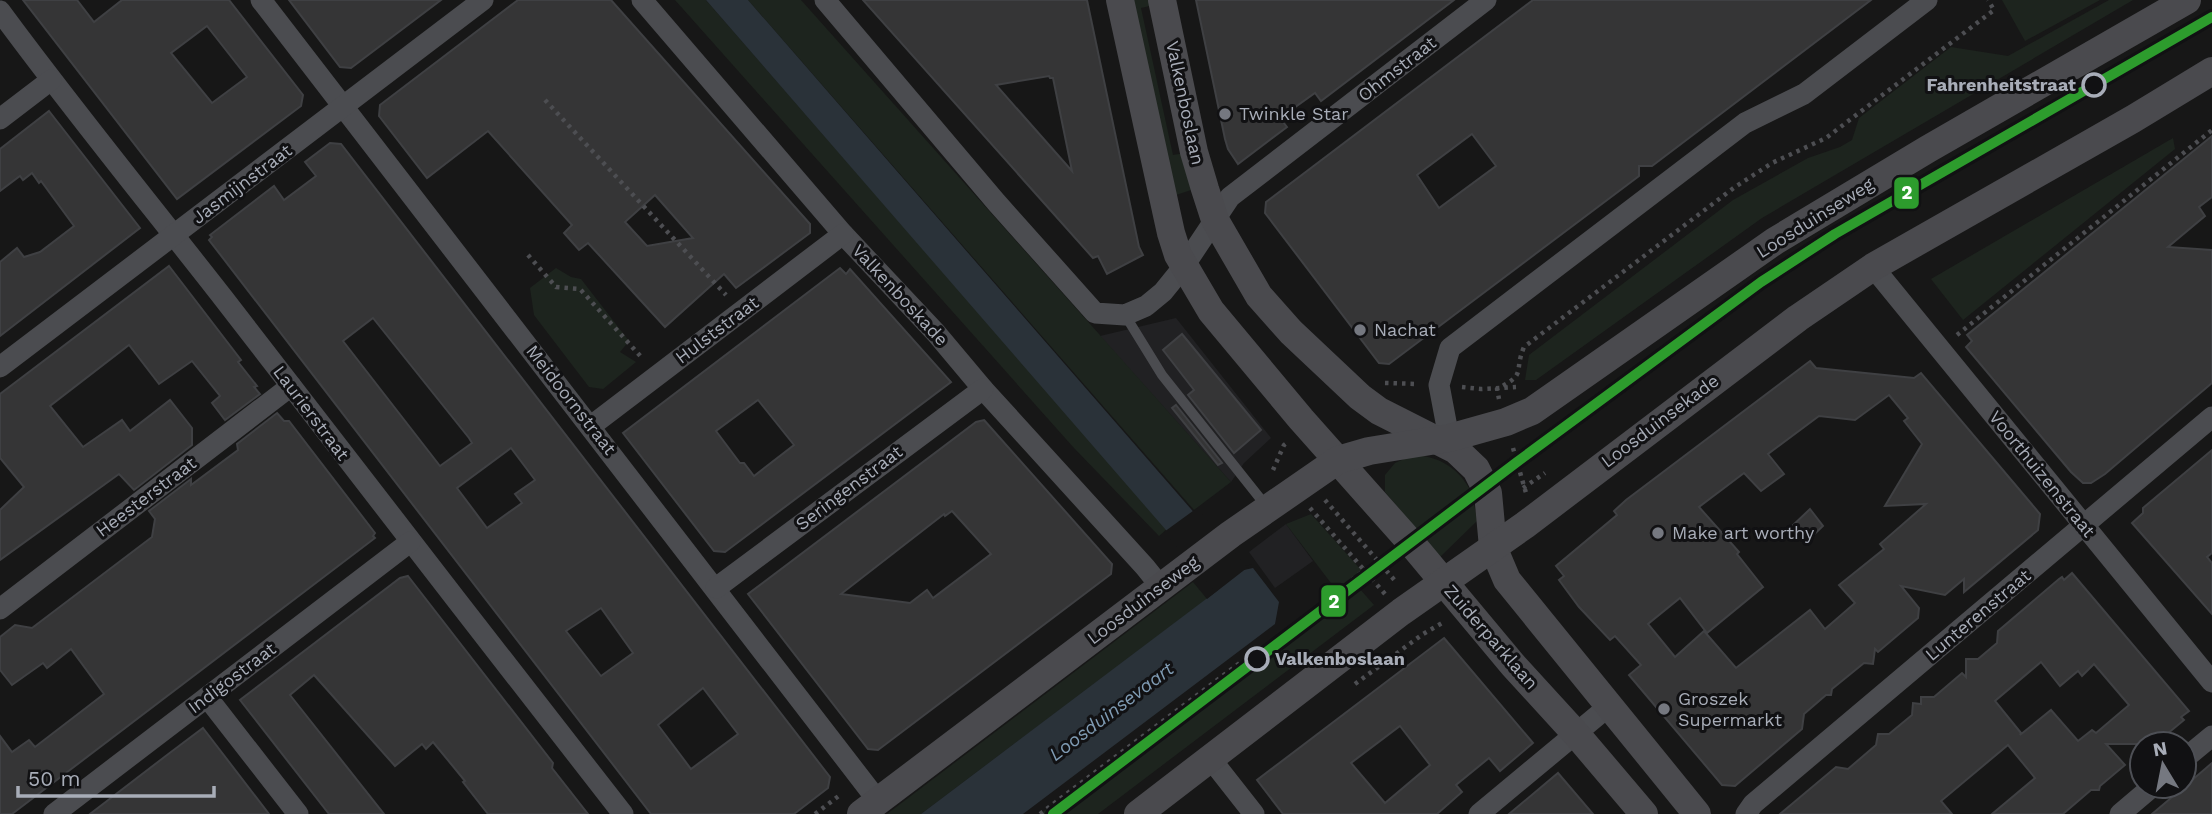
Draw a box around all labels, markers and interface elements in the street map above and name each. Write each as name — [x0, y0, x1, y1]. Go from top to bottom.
street label: Ohmstraat — [1353, 31, 1440, 106]
street label: Valkenboslaan — [1162, 39, 1209, 167]
marker: Fahrenheitstraat — [2082, 73, 2106, 97]
place label: Fahrenheitstraat — [1927, 74, 2076, 95]
place label: Twinkle Star — [1239, 103, 1349, 124]
marker: Twinkle Star — [1217, 106, 1233, 122]
street label: Jasmijnstraat — [188, 139, 296, 228]
street label: Loosduinseweg — [1752, 173, 1878, 262]
line badge: 2 — [1893, 176, 1920, 210]
text: 2 — [1901, 181, 1913, 204]
street label: Valkenboskade — [848, 240, 953, 350]
street label: Hulststraat — [671, 291, 763, 368]
place label: Nachat — [1374, 319, 1436, 340]
marker: Nachat — [1352, 322, 1368, 338]
street label: Meidoornstraat — [522, 341, 621, 459]
street label: Laurierstraat — [269, 361, 354, 465]
street label: Loosduinsekade — [1597, 370, 1723, 472]
street label: Voorthuizenstraat — [1985, 406, 2100, 541]
street label: Seringenstraat — [791, 440, 906, 534]
street label: Heesterstraat — [91, 452, 200, 541]
place label: Make art worthy — [1672, 522, 1815, 543]
marker: Make art worthy — [1650, 525, 1666, 541]
street label: Loosduinseweg — [1083, 551, 1203, 648]
street label: Lunterenstraat — [1921, 564, 2035, 665]
street label: Zuiderparklaan — [1440, 580, 1543, 693]
line badge: 2 — [1320, 584, 1347, 618]
text: 2 — [1328, 590, 1340, 613]
street label: Indigostraat — [184, 637, 280, 717]
marker: Valkenboslaan — [1245, 647, 1269, 671]
place label: Valkenboslaan — [1275, 648, 1405, 669]
water label: Loosduinsevaart — [1045, 657, 1178, 766]
place label: Groszek Supermarkt — [1678, 688, 1782, 730]
marker: Groszek Supermarkt — [1656, 701, 1672, 717]
north arrow — [2128, 730, 2198, 800]
text: N — [2151, 736, 2169, 761]
scale bar — [18, 754, 214, 798]
text: 50 m — [28, 766, 80, 791]

